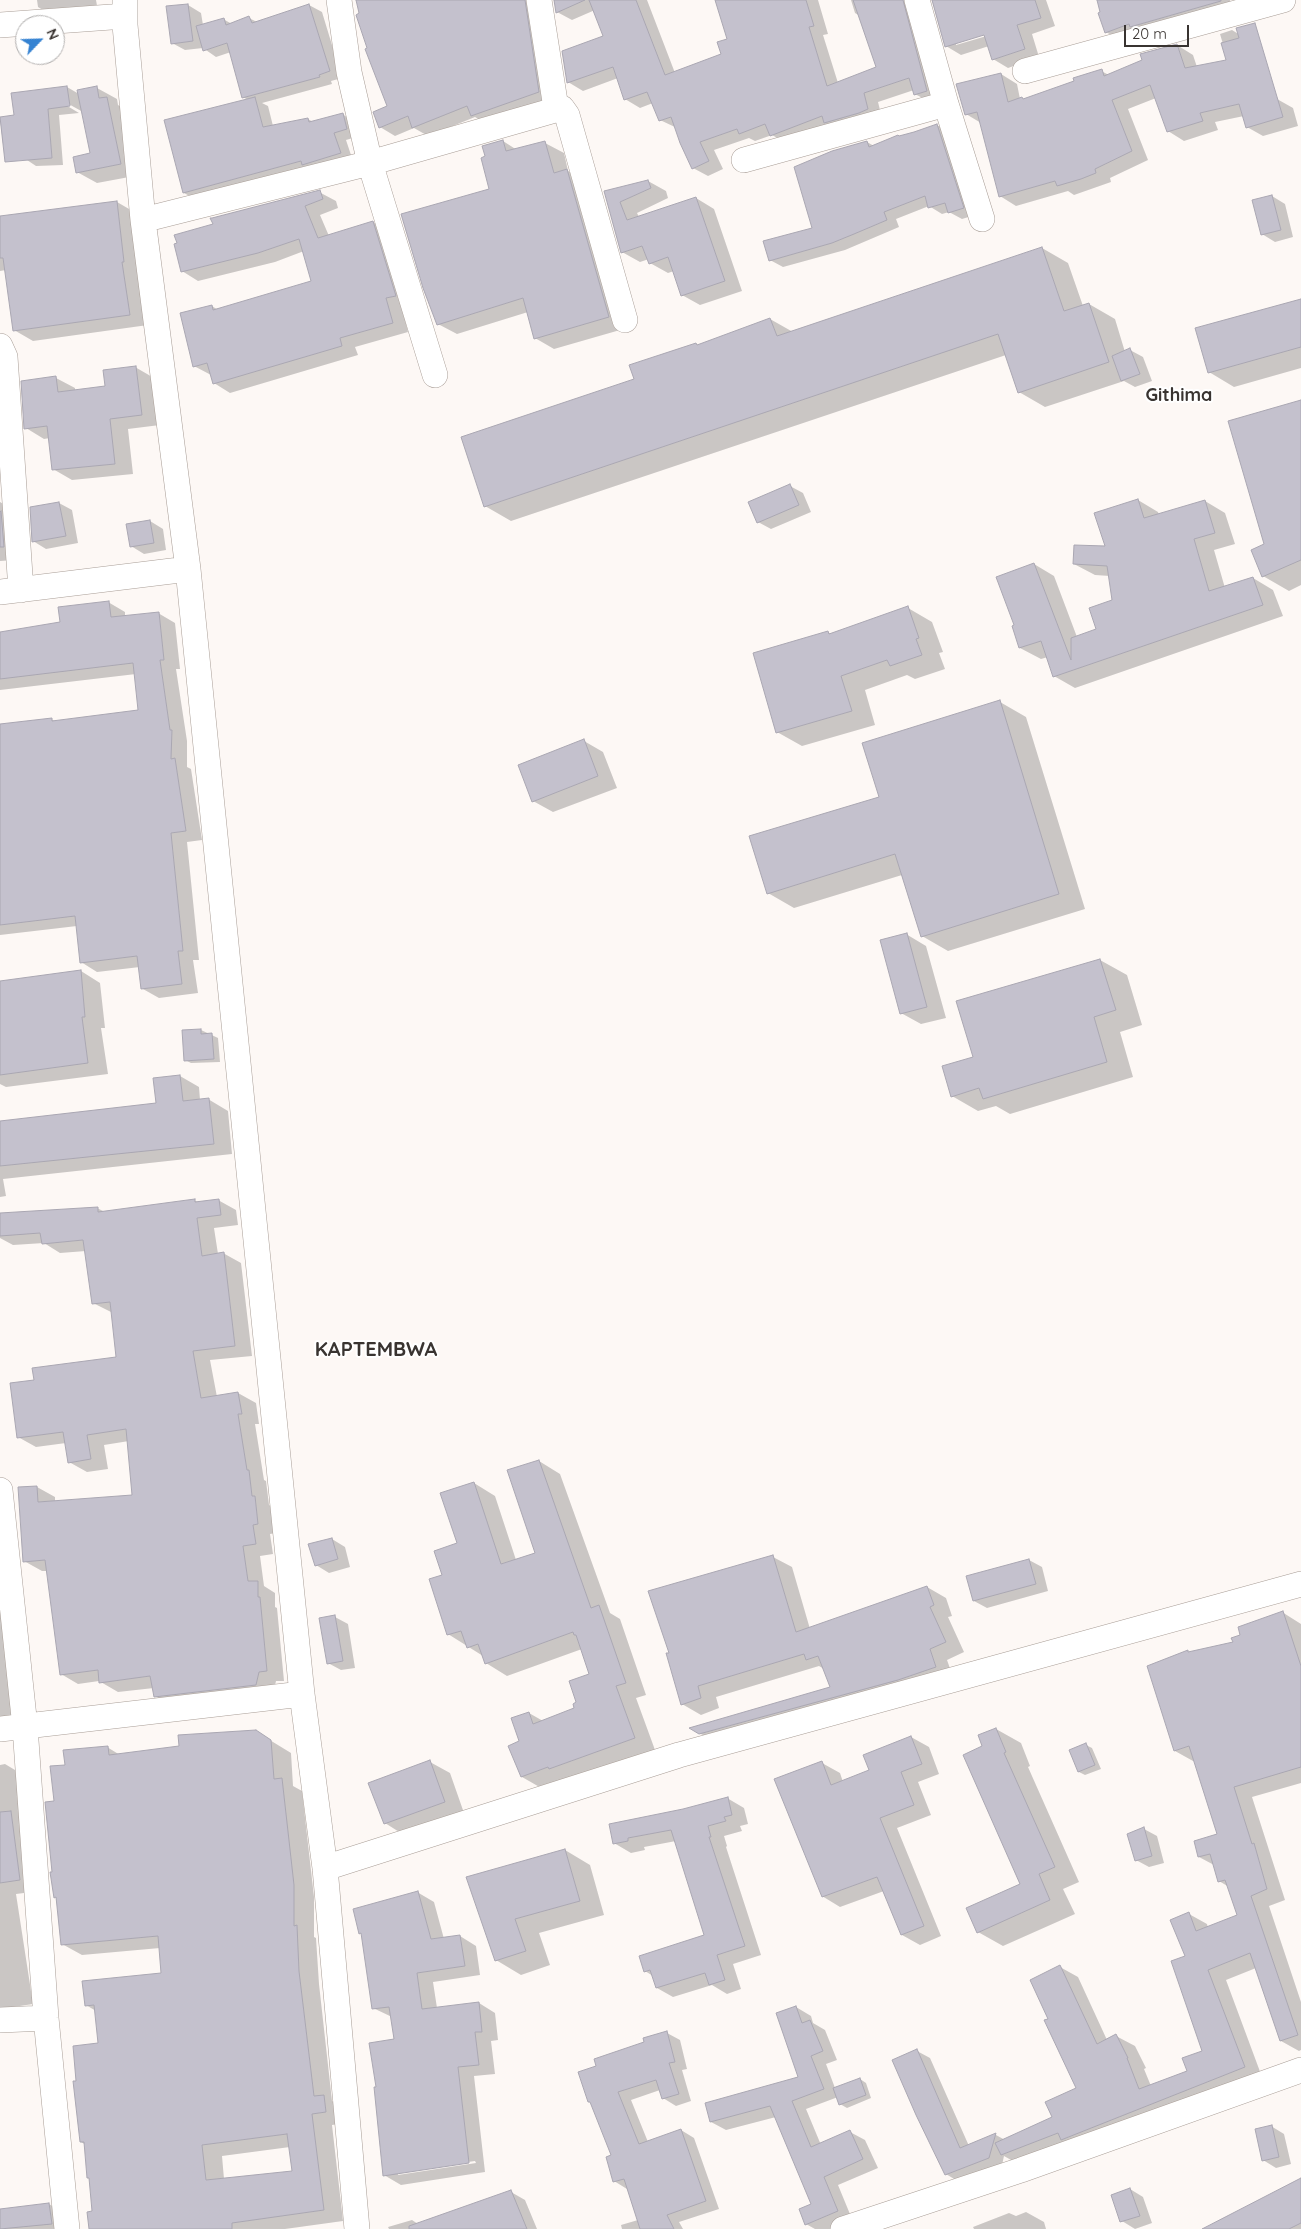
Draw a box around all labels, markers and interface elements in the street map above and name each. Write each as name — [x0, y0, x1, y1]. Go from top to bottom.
north arrow — [15, 15, 65, 65]
scale bar — [1126, 15, 1191, 47]
text: 20 m — [1132, 24, 1167, 43]
text: N — [42, 26, 63, 43]
district label: Githima — [1146, 385, 1212, 407]
district label: KAPTEMBWA — [315, 1338, 437, 1362]

